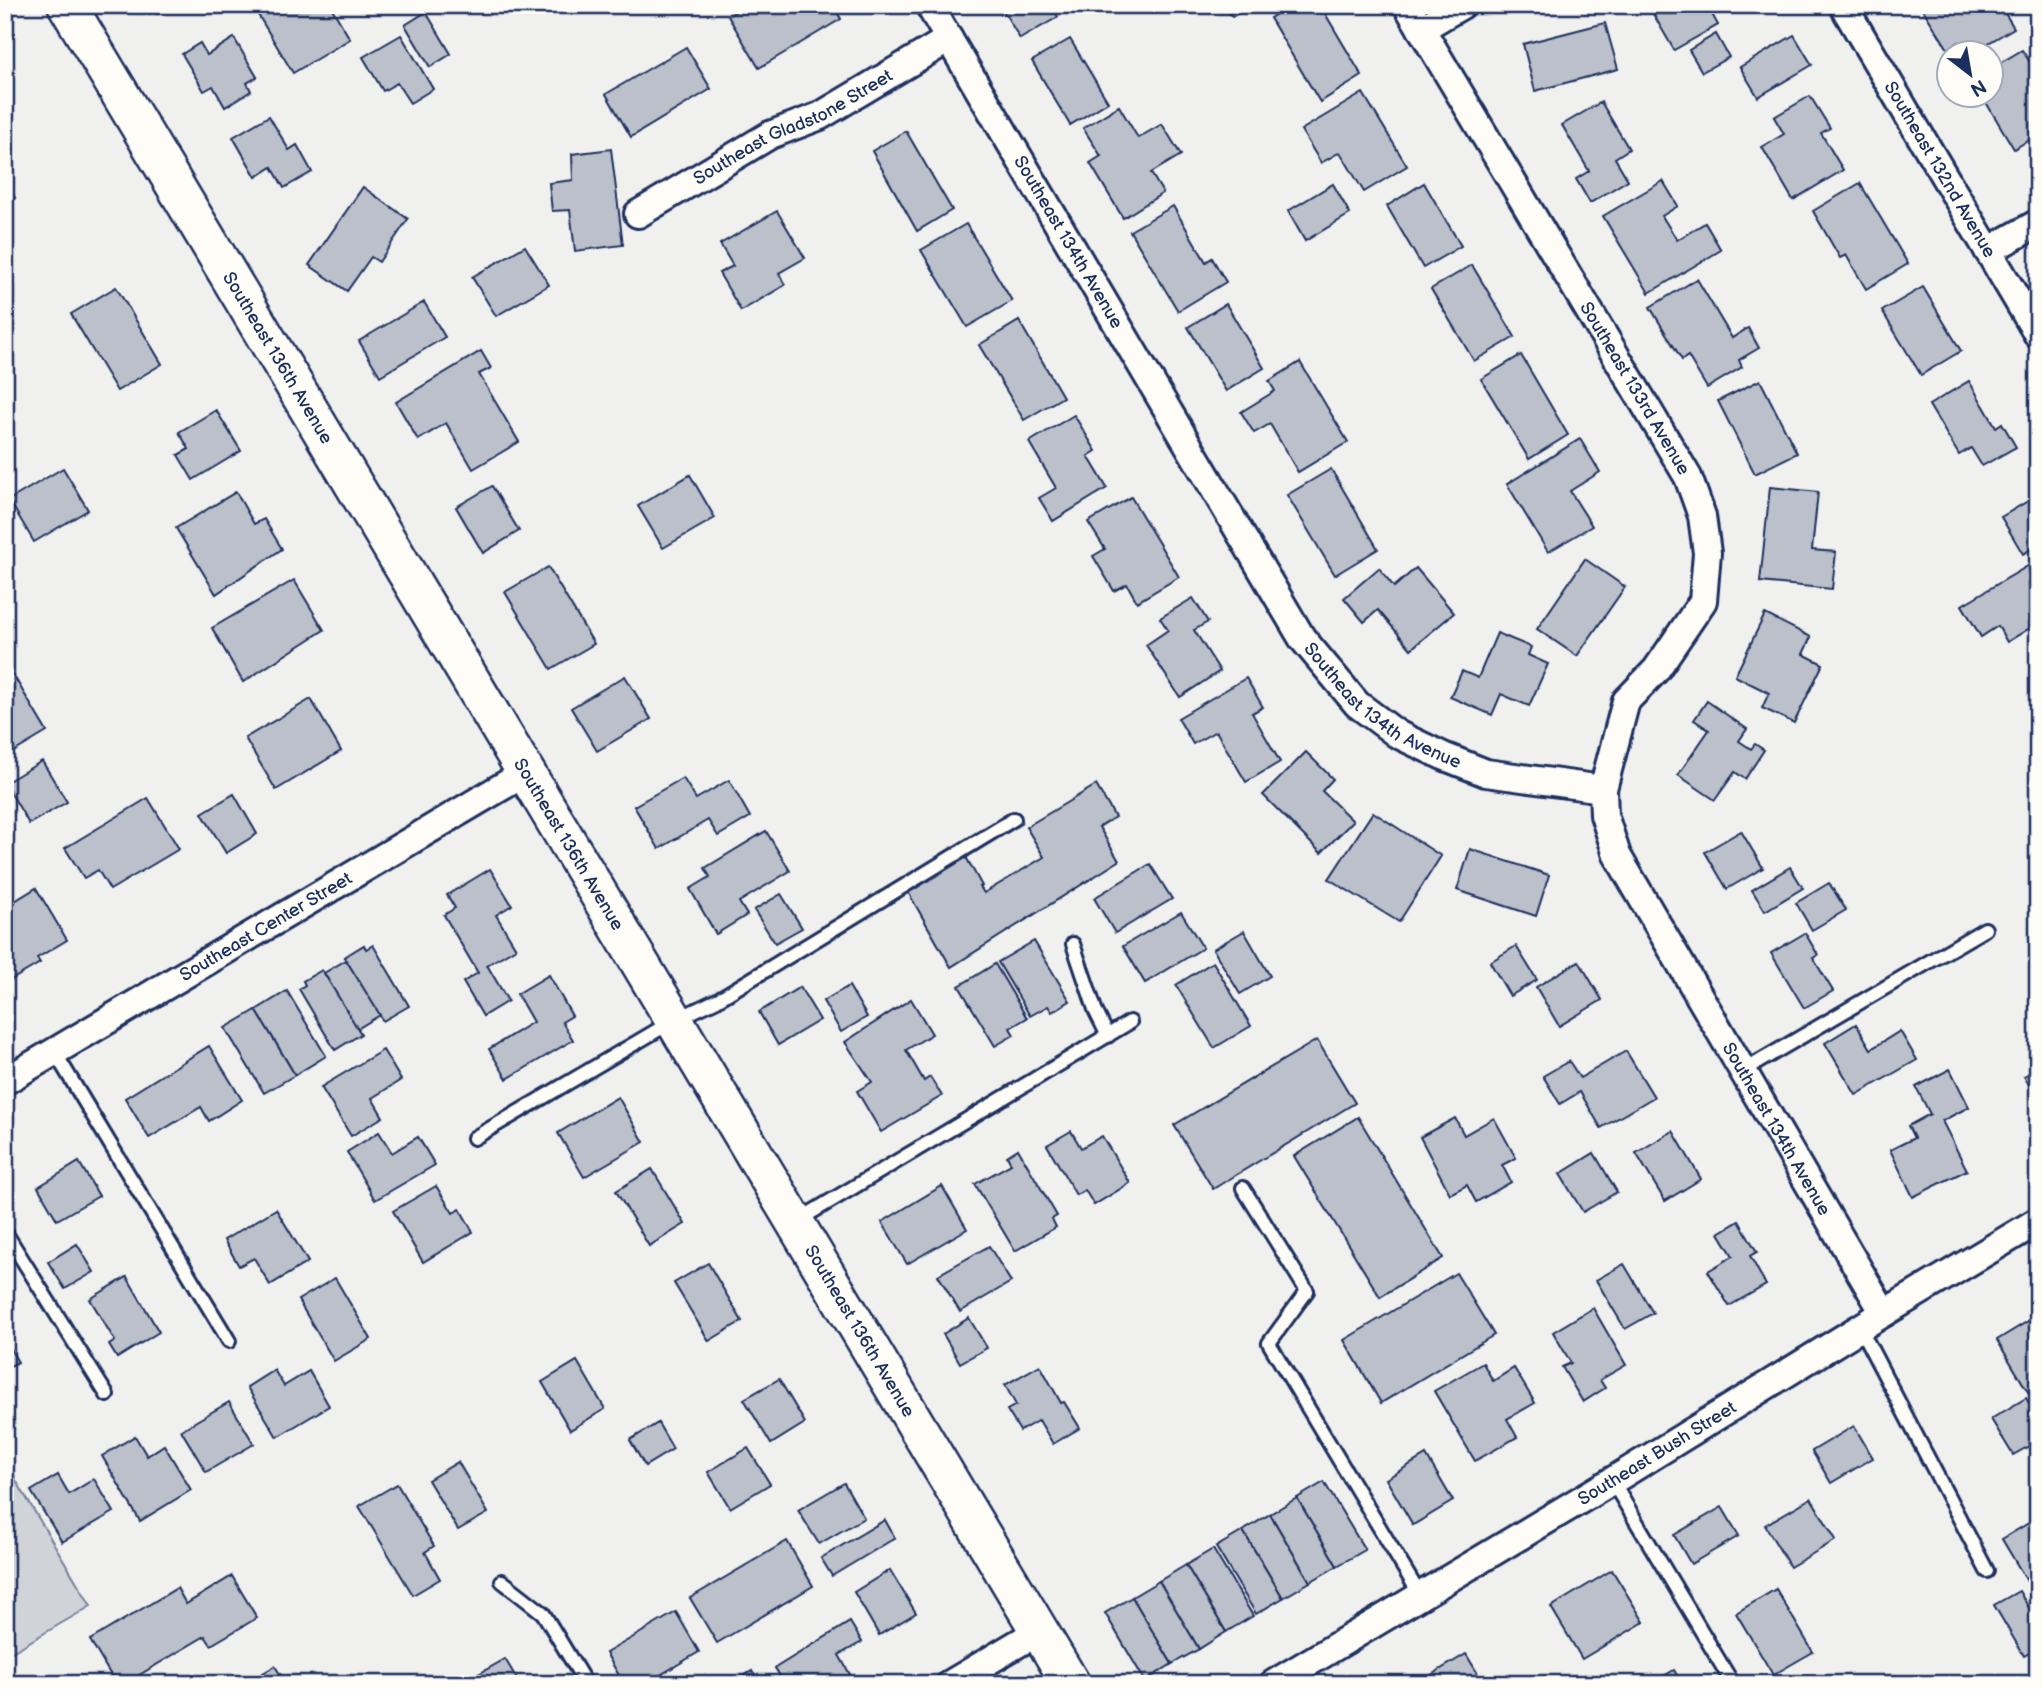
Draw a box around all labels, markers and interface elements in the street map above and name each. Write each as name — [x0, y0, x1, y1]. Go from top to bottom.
north arrow — [1934, 38, 2004, 108]
street label: Southeast Gladstone Street — [690, 65, 897, 189]
text: N — [1966, 74, 1990, 101]
street label: Southeast 132nd Avenue — [1880, 78, 2000, 262]
street label: Southeast 134th Avenue — [1009, 152, 1127, 332]
street label: Southeast 136th Avenue — [218, 268, 337, 448]
street label: Southeast 133rd Avenue — [1575, 298, 1694, 479]
street label: Southeast 134th Avenue — [1299, 639, 1464, 773]
street label: Southeast 136th Avenue — [509, 755, 628, 935]
street label: Southeast Center Street — [176, 868, 356, 986]
street label: Southeast 134th Avenue — [1718, 1039, 1835, 1220]
street label: Southeast 136th Avenue — [800, 1242, 919, 1421]
street label: Southeast Bush Street — [1574, 1397, 1741, 1510]

